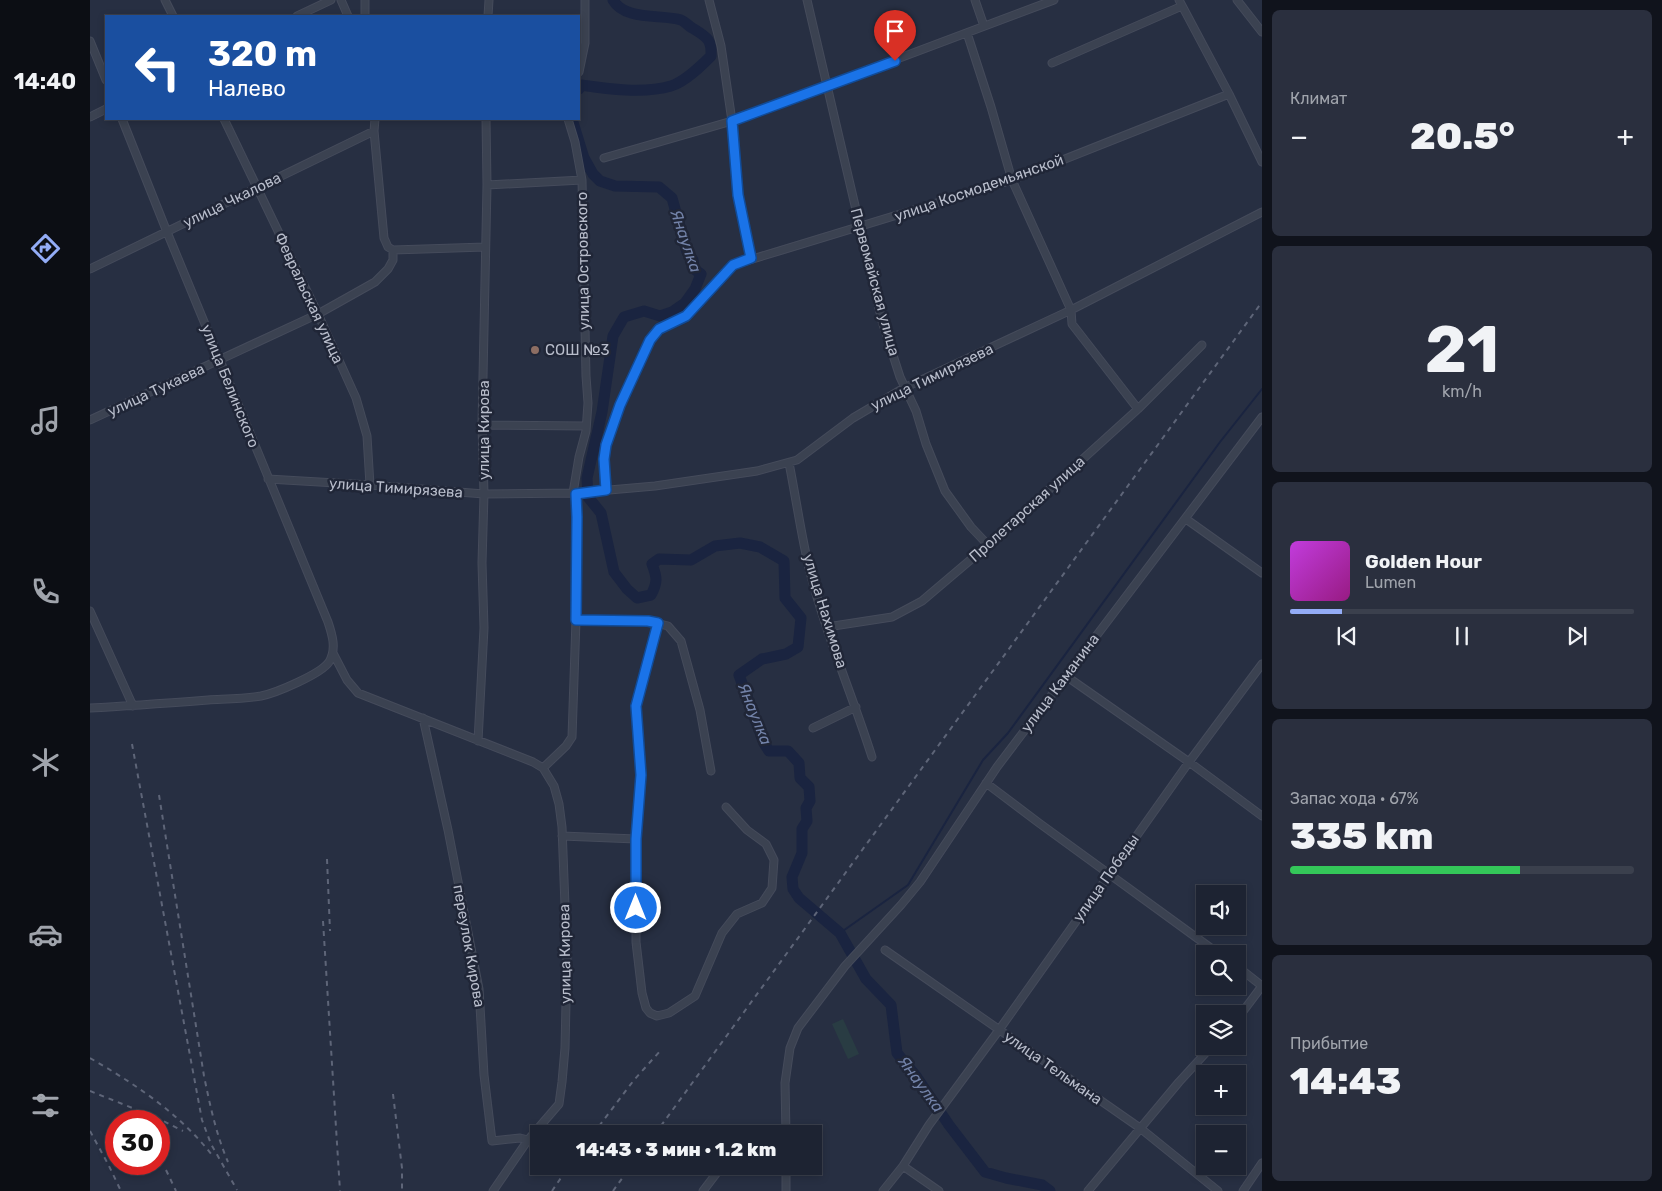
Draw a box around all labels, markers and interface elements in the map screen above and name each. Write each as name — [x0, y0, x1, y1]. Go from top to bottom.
pin — [874, 10, 916, 61]
icon: arrive — [881, 17, 909, 45]
text: 320 m — [208, 33, 317, 75]
icon: left — [125, 35, 190, 100]
text: 14:40 — [14, 68, 76, 95]
text: Налево — [208, 75, 286, 102]
text: Климат — [1290, 89, 1347, 108]
text: 20.5° — [1410, 113, 1515, 159]
text: − — [1290, 120, 1308, 153]
text: + — [1617, 120, 1634, 153]
street label: улица Космодемьянской — [892, 151, 1066, 225]
street label: улица Чкалова — [180, 168, 284, 232]
street label: улица Островского — [573, 192, 593, 330]
street label: Первомайская улица — [847, 206, 903, 358]
water label: Янаулка — [666, 207, 706, 275]
street label: Февральская улица — [271, 230, 347, 366]
icon: directions — [28, 231, 63, 266]
text: 21 — [1425, 311, 1499, 388]
street label: улица Белинского — [197, 322, 263, 450]
street label: улица Тимирязева — [868, 340, 996, 414]
place label: СОШ №3 — [545, 341, 610, 359]
marker: СОШ №3 — [529, 344, 541, 356]
street label: улица Тукаева — [105, 360, 207, 420]
street label: улица Кирова — [475, 380, 493, 480]
text: km/h — [1442, 382, 1482, 401]
icon: music — [28, 403, 63, 438]
street label: Пролетарская улица — [965, 452, 1089, 566]
street label: улица Тимирязева — [329, 474, 463, 502]
text: Golden Hour — [1365, 550, 1482, 573]
street label: улица Нахимова — [799, 552, 851, 670]
text: Lumen — [1365, 573, 1416, 592]
icon: phone — [28, 574, 63, 609]
icon: previous — [1333, 622, 1361, 650]
icon: pause — [1448, 622, 1476, 650]
icon: next — [1563, 622, 1591, 650]
street label: улица Каманина — [1017, 630, 1103, 736]
water label: Янаулка — [734, 680, 776, 748]
icon: climate — [28, 745, 63, 780]
text: Запас хода · 67% — [1290, 789, 1419, 808]
text: 335 km — [1290, 813, 1434, 859]
street label: улица Победы — [1069, 831, 1143, 925]
position arrow — [609, 881, 661, 933]
street label: переулок Кирова — [449, 883, 489, 1009]
map controls — [1196, 885, 1246, 1175]
button: sound — [1196, 885, 1246, 935]
street label: улица Кирова — [555, 904, 575, 1004]
icon: car — [28, 917, 63, 952]
button: search — [1196, 945, 1246, 995]
button: layers — [1196, 1005, 1246, 1055]
street label: улица Тельмана — [1000, 1027, 1106, 1109]
text: Прибытие — [1290, 1034, 1368, 1053]
water label: Янаулка — [894, 1052, 948, 1116]
text: 14:43 — [1290, 1058, 1402, 1104]
button: + — [1196, 1065, 1246, 1115]
icon: filters — [28, 1088, 63, 1123]
speed limit sign: 30 — [105, 1110, 170, 1175]
button: − — [1196, 1125, 1246, 1175]
text: 14:43 · 3 мин · 1.2 km — [576, 1138, 776, 1161]

